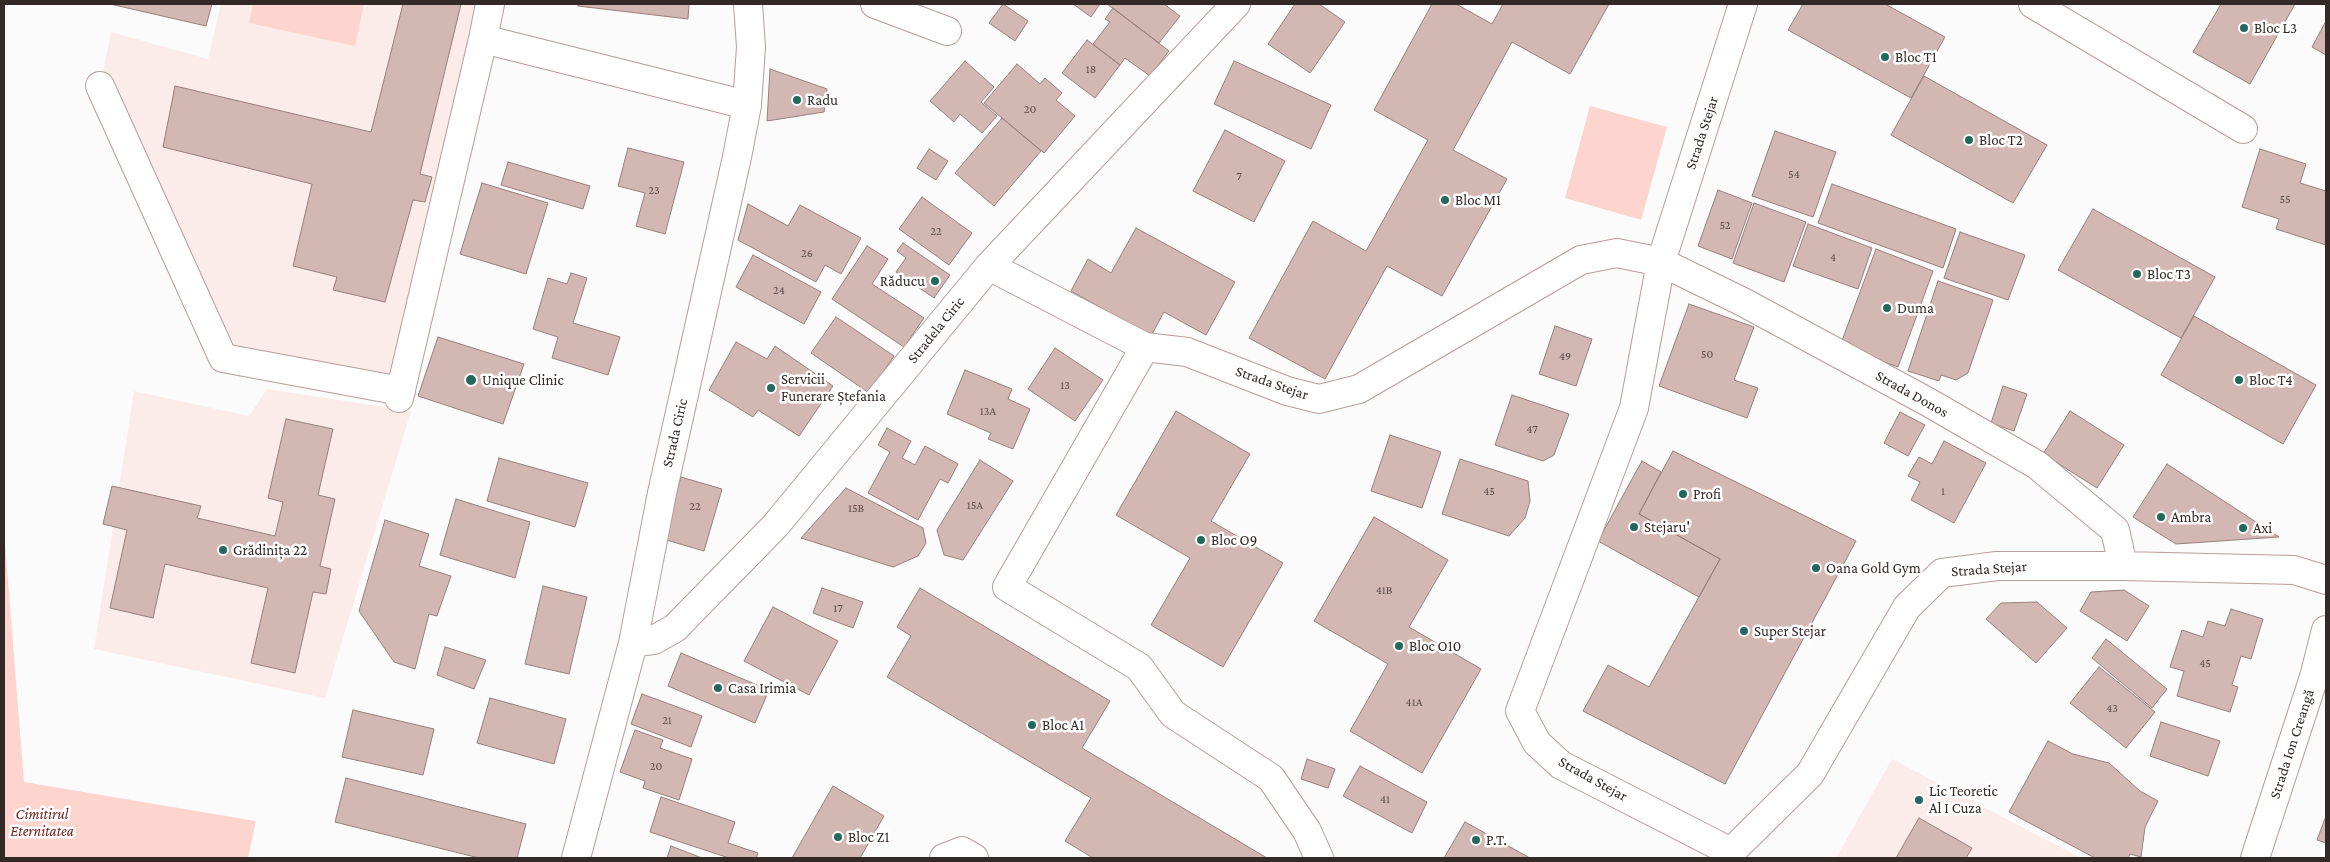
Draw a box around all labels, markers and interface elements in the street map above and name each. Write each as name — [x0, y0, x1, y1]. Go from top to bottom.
place label: Bloc L3 — [2254, 19, 2297, 37]
marker: Bloc L3 — [2238, 22, 2250, 34]
place label: Bloc T1 — [1895, 48, 1937, 66]
marker: Bloc T1 — [1879, 51, 1891, 63]
house number: 18 — [1086, 62, 1096, 76]
place label: Radu — [807, 91, 838, 109]
marker: Radu — [791, 94, 803, 106]
street label: Strada Stejar — [1682, 94, 1722, 172]
house number: 20 — [1024, 102, 1036, 116]
place label: Bloc T2 — [1979, 131, 2023, 149]
marker: Bloc T2 — [1963, 134, 1975, 146]
house number: 54 — [1788, 167, 1800, 181]
house number: 7 — [1236, 169, 1242, 183]
house number: 23 — [648, 183, 660, 197]
place label: Bloc M1 — [1455, 191, 1501, 209]
house number: 55 — [2279, 192, 2291, 206]
marker: Bloc M1 — [1439, 194, 1451, 206]
house number: 52 — [1719, 218, 1731, 232]
house number: 22 — [930, 224, 942, 238]
house number: 26 — [801, 246, 813, 260]
house number: 4 — [1830, 250, 1836, 264]
place label: Bloc T3 — [2147, 265, 2191, 283]
marker: Bloc T3 — [2131, 268, 2143, 280]
place label: Răducu — [880, 272, 925, 290]
marker: Răducu — [929, 275, 941, 287]
house number: 24 — [773, 283, 785, 297]
street label: Stradela Ciric — [904, 293, 968, 367]
place label: Duma — [1897, 299, 1934, 317]
marker: Duma — [1881, 302, 1893, 314]
house number: 50 — [1701, 347, 1713, 361]
house number: 49 — [1559, 349, 1571, 363]
street label: Strada Stejar — [1233, 362, 1311, 404]
street label: Strada Donos — [1872, 367, 1952, 421]
place label: Servicii Funerare Ștefania — [781, 370, 886, 405]
place label: Unique Clinic — [482, 371, 564, 389]
place label: Bloc T4 — [2249, 371, 2293, 389]
marker: Unique Clinic — [464, 373, 478, 387]
marker: Bloc T4 — [2233, 374, 2245, 386]
house number: 13 — [1060, 378, 1070, 392]
marker: Servicii Funerare Ștefania — [765, 382, 777, 394]
street label: Strada Ciric — [658, 397, 692, 469]
house number: 13A — [980, 404, 996, 418]
house number: 47 — [1526, 422, 1538, 436]
house number: 45 — [1483, 484, 1495, 498]
house number: 1 — [1941, 484, 1945, 498]
place label: Profi — [1693, 485, 1721, 503]
marker: Profi — [1677, 488, 1689, 500]
house number: 15A — [967, 498, 983, 512]
house number: 22 — [689, 499, 701, 513]
house number: 15B — [848, 501, 864, 515]
place label: Ambra — [2171, 508, 2211, 526]
marker: Ambra — [2155, 511, 2167, 523]
place label: Stejaru' — [1644, 518, 1690, 536]
place label: Axi — [2253, 519, 2272, 537]
marker: Stejaru' — [1628, 521, 1640, 533]
marker: Axi — [2237, 522, 2249, 534]
place label: Bloc O9 — [1211, 531, 1257, 549]
marker: Bloc O9 — [1195, 534, 1207, 546]
place label: Grădinița 22 — [233, 541, 307, 559]
marker: Grădinița 22 — [217, 544, 229, 556]
street label: Strada Stejar — [1950, 557, 2028, 581]
place label: Oana Gold Gym — [1826, 559, 1921, 577]
marker: Oana Gold Gym — [1810, 562, 1822, 574]
house number: 41B — [1376, 583, 1392, 597]
house number: 17 — [833, 601, 843, 615]
place label: Super Stejar — [1754, 622, 1826, 640]
marker: Super Stejar — [1738, 625, 1750, 637]
place label: Bloc O10 — [1409, 637, 1461, 655]
marker: Bloc O10 — [1393, 640, 1405, 652]
house number: 45 — [2199, 656, 2211, 670]
place label: Casa Irimia — [728, 679, 796, 697]
marker: Casa Irimia — [712, 682, 724, 694]
street label: Strada Ion Creangă — [2266, 687, 2318, 801]
house number: 41A — [1406, 695, 1422, 709]
house number: 43 — [2106, 701, 2118, 715]
house number: 21 — [662, 713, 672, 727]
place label: Bloc A1 — [1042, 716, 1084, 734]
marker: Bloc A1 — [1026, 719, 1038, 731]
street label: Strada Stejar — [1555, 753, 1631, 805]
house number: 20 — [650, 759, 662, 773]
place label: Lic Teoretic Al I Cuza — [1929, 782, 1998, 817]
house number: 41 — [1380, 792, 1390, 806]
marker: Lic Teoretic Al I Cuza — [1913, 794, 1925, 806]
park label: Cimitirul Eternitatea — [10, 805, 74, 840]
place label: Bloc Z1 — [848, 828, 889, 846]
marker: Bloc Z1 — [832, 831, 844, 843]
place label: P.T. — [1486, 831, 1507, 849]
marker: P.T. — [1470, 834, 1482, 846]

